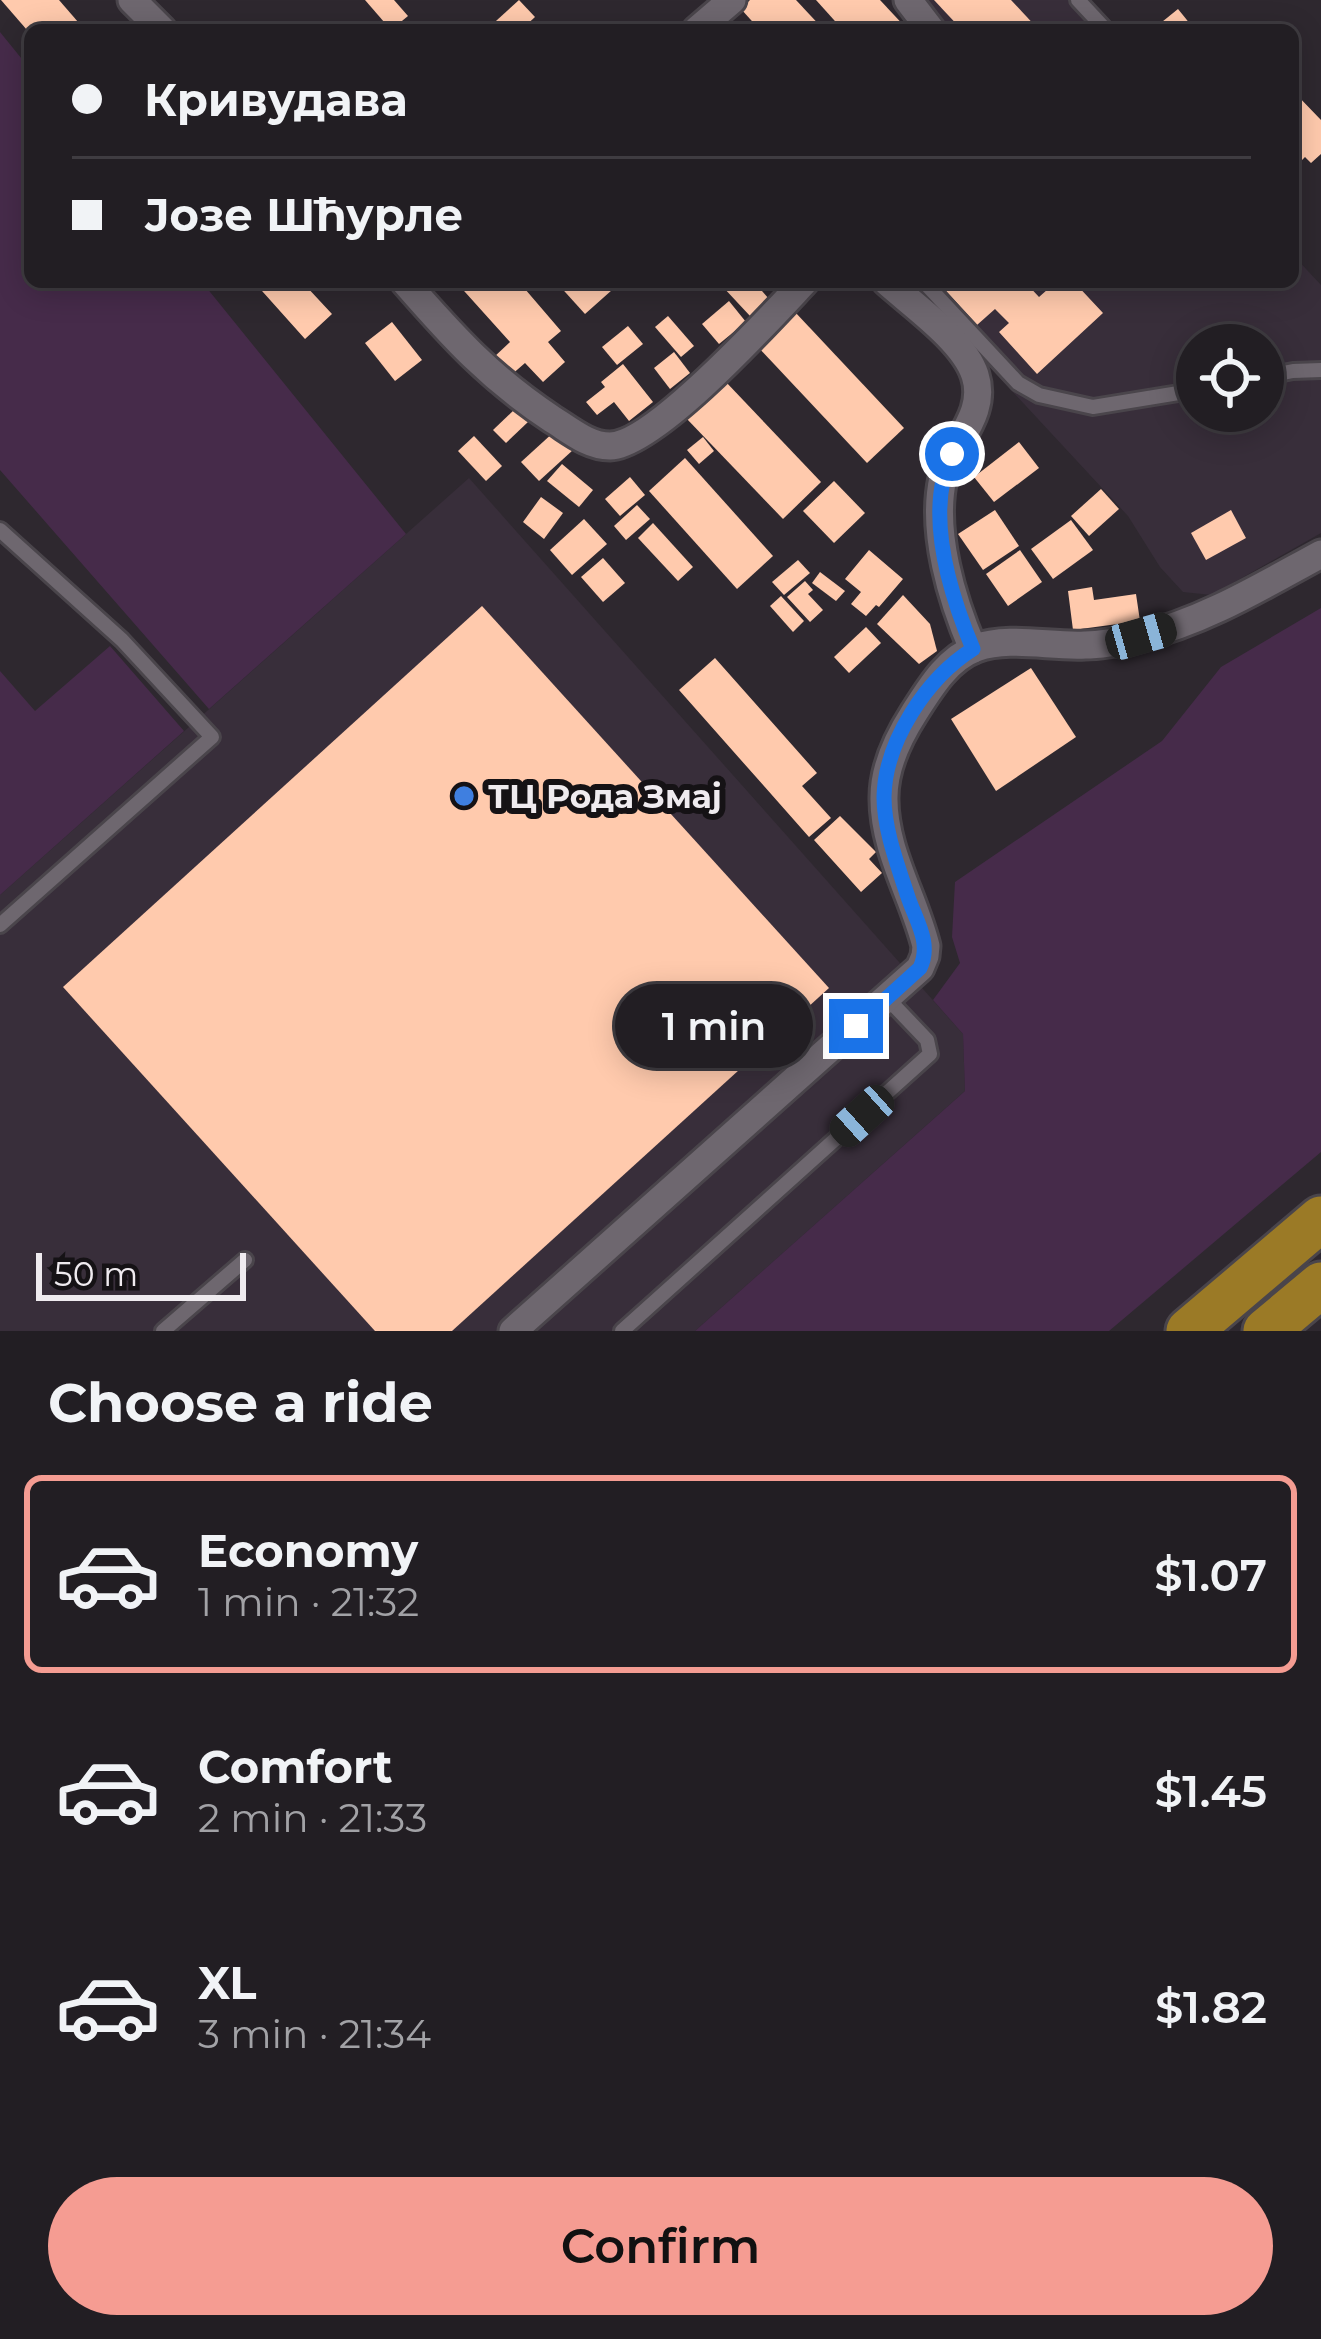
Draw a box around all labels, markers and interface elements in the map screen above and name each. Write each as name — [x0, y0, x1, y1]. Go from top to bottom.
text: Кривудава — [144, 72, 408, 127]
text: Јозе Шћурле — [144, 187, 464, 242]
map controls — [1176, 324, 1284, 432]
button: locate — [1176, 324, 1284, 432]
route start — [925, 427, 979, 481]
car — [1101, 609, 1181, 663]
place label: ТЦ Рода Змај — [488, 776, 722, 816]
marker: ТЦ Рода Змај — [451, 783, 477, 809]
callout: 1 min — [616, 984, 814, 1068]
route end — [829, 999, 883, 1053]
text: 1 min — [662, 1002, 766, 1050]
car — [823, 1079, 901, 1153]
scale bar — [36, 1247, 246, 1300]
text: 50 m — [54, 1254, 138, 1294]
text: Choose a ride — [48, 1370, 433, 1436]
icon: car — [54, 1520, 162, 1628]
text: Economy — [198, 1523, 418, 1578]
text: $1.07 — [1154, 1547, 1267, 1602]
text: 1 min · 21:32 — [198, 1578, 419, 1626]
icon: car — [54, 1736, 162, 1844]
text: Comfort — [198, 1739, 393, 1794]
text: $1.45 — [1154, 1763, 1267, 1818]
text: 2 min · 21:33 — [198, 1794, 427, 1842]
icon: car — [54, 1952, 162, 2060]
text: XL — [198, 1955, 256, 2010]
text: $1.82 — [1155, 1979, 1267, 2034]
text: 3 min · 21:34 — [198, 2010, 431, 2058]
button: Confirm — [48, 2177, 1273, 2315]

